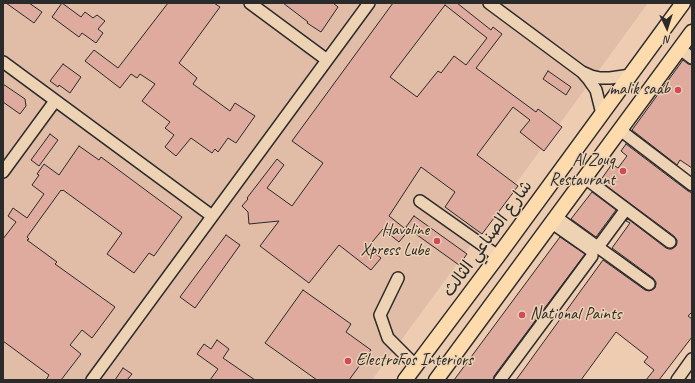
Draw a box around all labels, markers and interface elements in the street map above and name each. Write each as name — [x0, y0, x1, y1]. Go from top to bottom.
north arrow — [647, 8, 687, 48]
text: N — [664, 33, 672, 47]
place label: malik saab — [609, 80, 670, 100]
marker: malik saab — [673, 85, 683, 95]
place label: Al Zouq Restaurant — [549, 151, 615, 191]
marker: Al Zouq Restaurant — [618, 166, 628, 176]
street label: شارع الصناعي الثالث — [439, 177, 537, 301]
place label: Havoline Xpress Lube — [361, 221, 429, 261]
marker: Havoline Xpress Lube — [432, 236, 442, 246]
place label: National Paints — [530, 305, 621, 325]
marker: National Paints — [517, 310, 527, 320]
place label: ElectroFos Interiors — [356, 351, 473, 371]
marker: ElectroFos Interiors — [343, 356, 353, 366]

